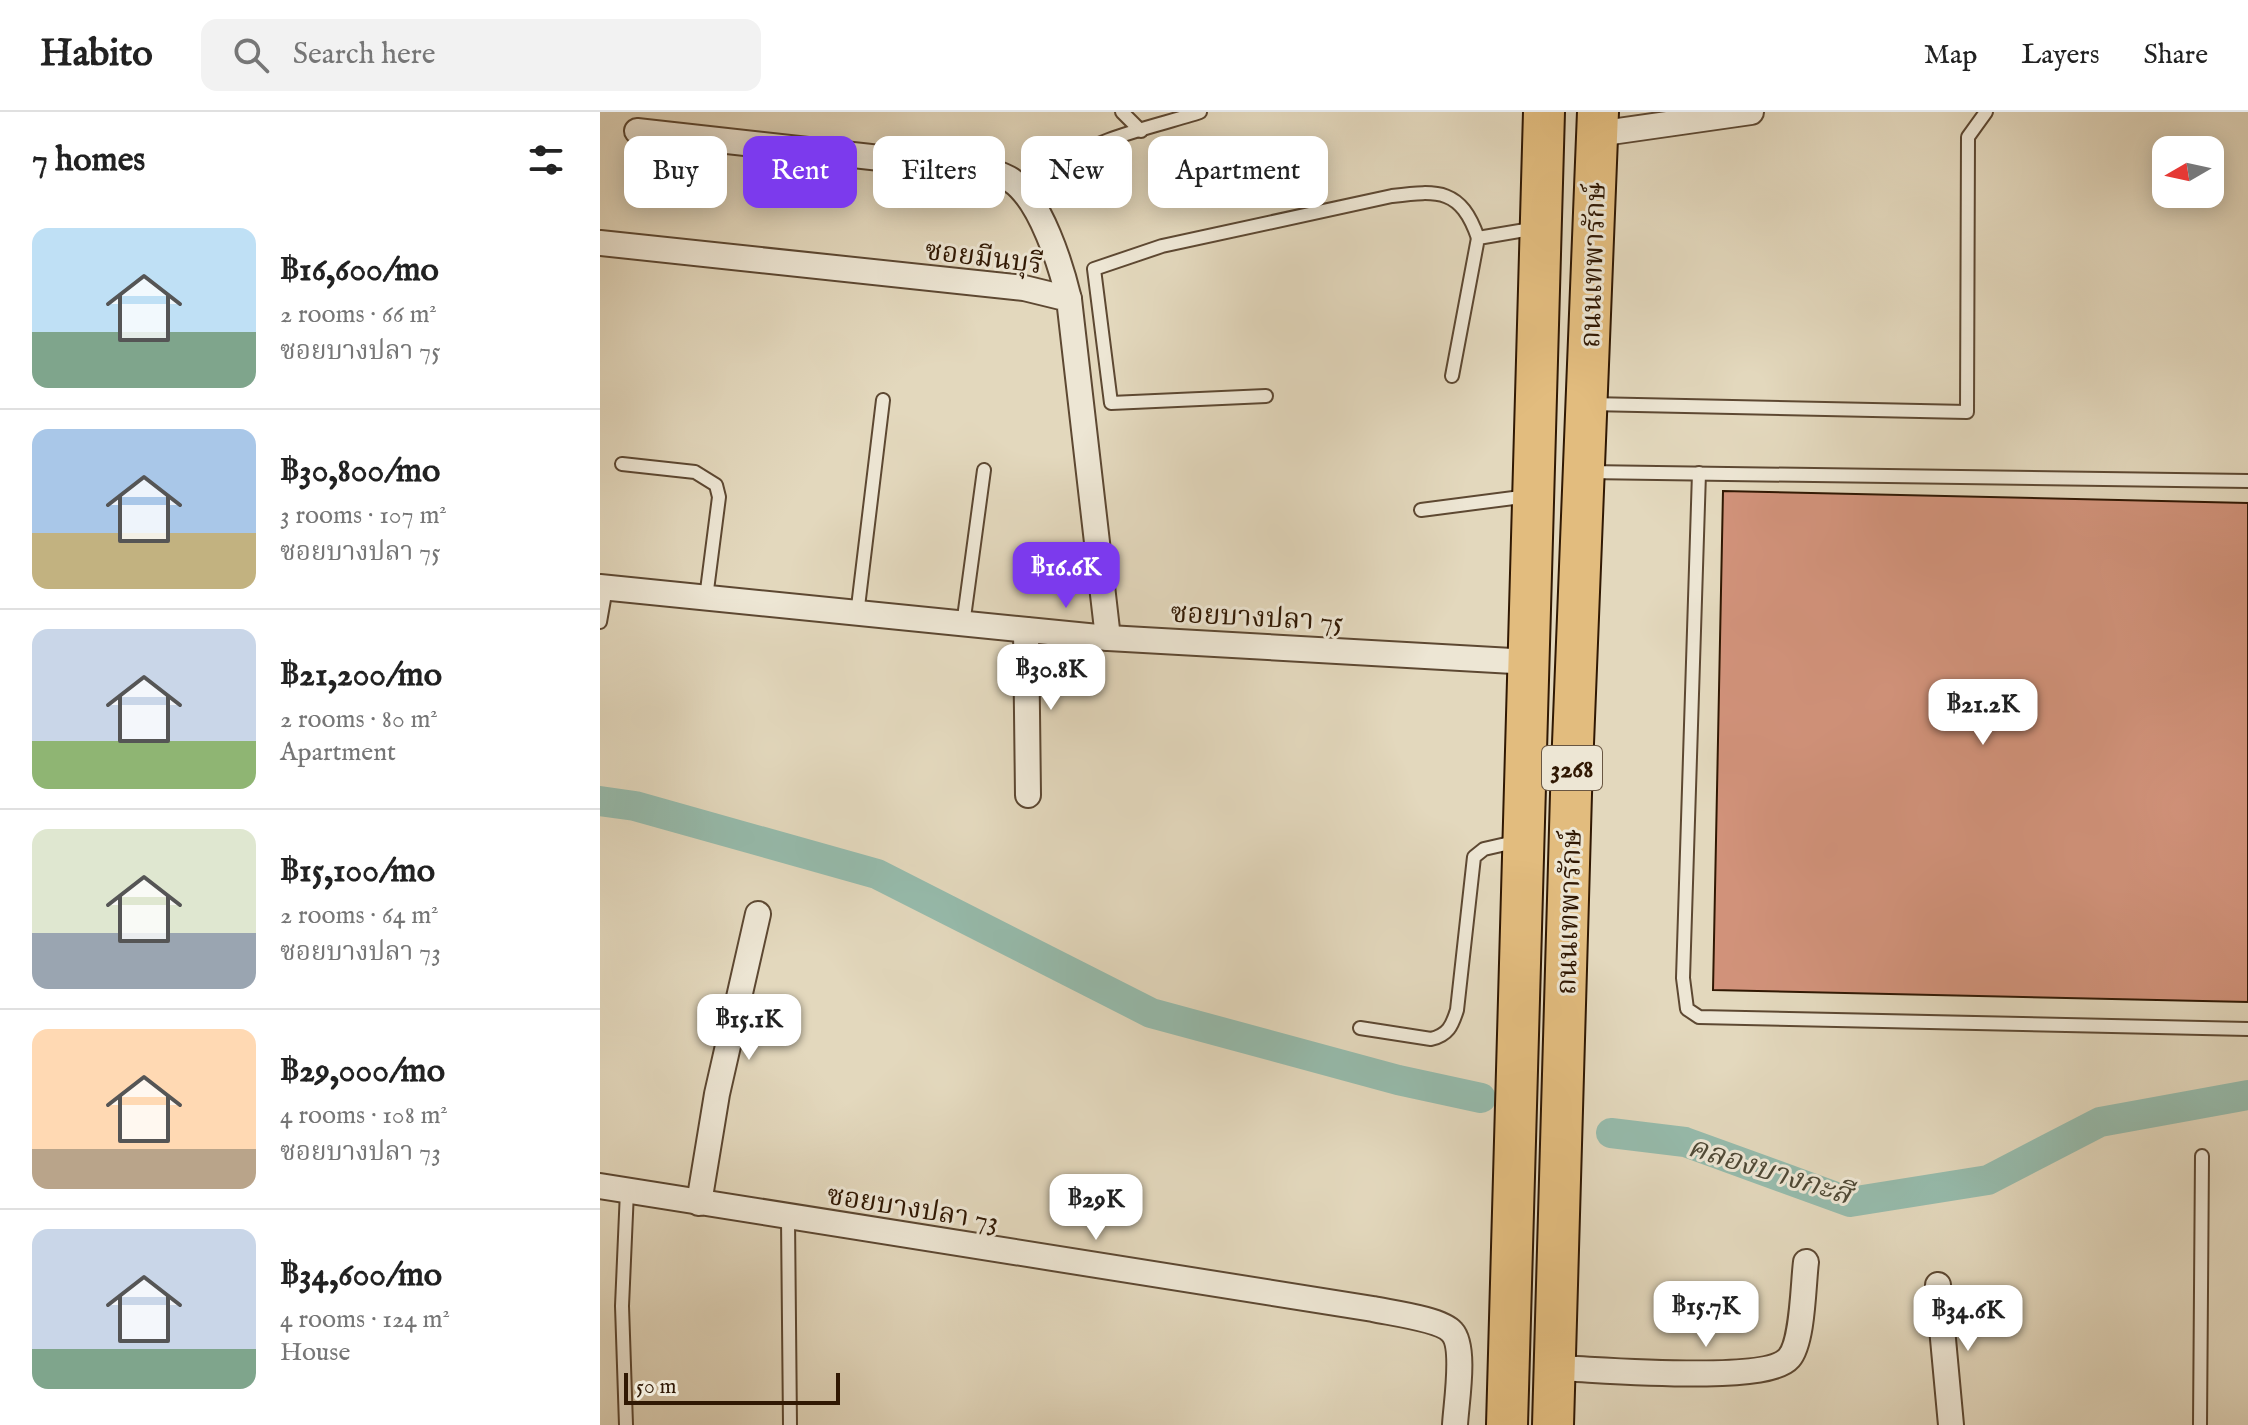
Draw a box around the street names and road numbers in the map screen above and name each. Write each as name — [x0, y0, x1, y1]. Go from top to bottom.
street label: ถนนเทพารักษ์ — [1573, 181, 1615, 349]
street label: ซอยมีนบุรี — [923, 234, 1044, 283]
street label: ซอยบางปลา 75 — [1170, 596, 1344, 640]
road number: 3268 — [1542, 746, 1602, 790]
street label: ถนนเทพารักษ์ — [1549, 828, 1591, 996]
street label: ซอยบางปลา 73 — [824, 1179, 1001, 1240]

